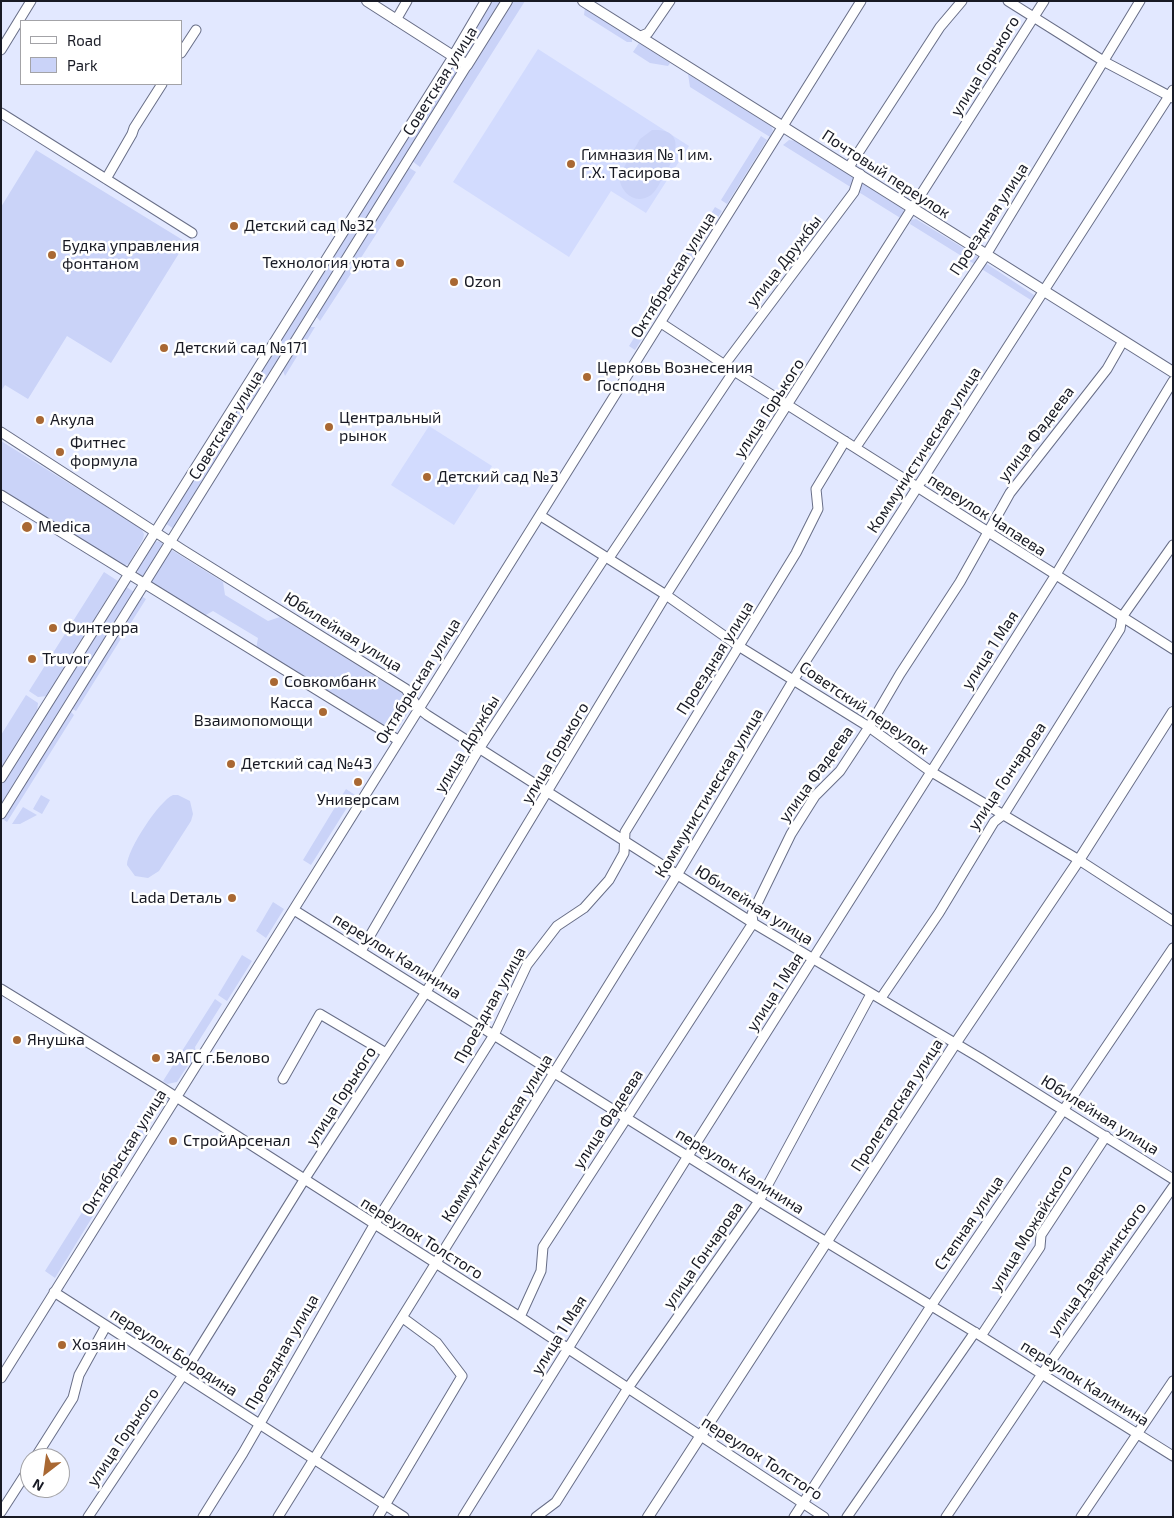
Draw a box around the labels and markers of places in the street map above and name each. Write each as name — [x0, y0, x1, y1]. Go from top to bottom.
place label: Гимназия № 1 им. Г.Х. Тасирова — [581, 145, 712, 183]
marker: Гимназия № 1 им. Г.Х. Тасирова — [565, 158, 577, 170]
place label: Детский сад №32 — [244, 216, 375, 236]
marker: Детский сад №32 — [228, 220, 240, 232]
place label: Будка управления фонтаном — [62, 236, 199, 274]
marker: Будка управления фонтаном — [46, 249, 58, 261]
place label: Технология уюта — [262, 253, 390, 273]
marker: Технология уюта — [394, 257, 406, 269]
place label: Ozon — [464, 272, 501, 292]
marker: Ozon — [448, 276, 460, 288]
place label: Детский сад №171 — [174, 338, 308, 358]
marker: Детский сад №171 — [158, 342, 170, 354]
place label: Церковь Вознесения Господня — [597, 358, 753, 396]
marker: Церковь Вознесения Господня — [581, 371, 593, 383]
place label: Центральный рынок — [339, 408, 441, 446]
place label: Акула — [50, 410, 94, 430]
marker: Акула — [34, 414, 46, 426]
marker: Центральный рынок — [323, 421, 335, 433]
place label: Фитнес формула — [70, 433, 138, 471]
marker: Фитнес формула — [54, 446, 66, 458]
place label: Детский сад №3 — [437, 467, 559, 487]
marker: Детский сад №3 — [421, 471, 433, 483]
place label: Mеdica — [38, 517, 90, 537]
marker: Mеdica — [20, 520, 34, 534]
place label: Финтерра — [63, 618, 139, 638]
marker: Финтерра — [47, 622, 59, 634]
place label: Truvor — [42, 649, 89, 669]
marker: Truvor — [26, 653, 38, 665]
place label: Совкомбанк — [284, 672, 377, 692]
marker: Совкомбанк — [268, 676, 280, 688]
place label: Касса Взаимопомощи — [194, 693, 313, 731]
marker: Касса Взаимопомощи — [317, 706, 329, 718]
place label: Детский сад №43 — [241, 754, 372, 774]
marker: Детский сад №43 — [225, 758, 237, 770]
marker: Универсам — [352, 776, 364, 788]
place label: Универсам — [317, 790, 399, 810]
place label: Lada Dеталь — [131, 888, 222, 908]
marker: Lada Dеталь — [226, 892, 238, 904]
place label: Янушка — [27, 1030, 85, 1050]
marker: Янушка — [11, 1034, 23, 1046]
place label: ЗАГС г.Белово — [166, 1048, 270, 1068]
marker: ЗАГС г.Белово — [150, 1052, 162, 1064]
place label: СтройАрсенал — [183, 1131, 291, 1151]
marker: СтройАрсенал — [167, 1135, 179, 1147]
place label: Хозяин — [72, 1335, 126, 1355]
marker: Хозяин — [56, 1339, 68, 1351]

